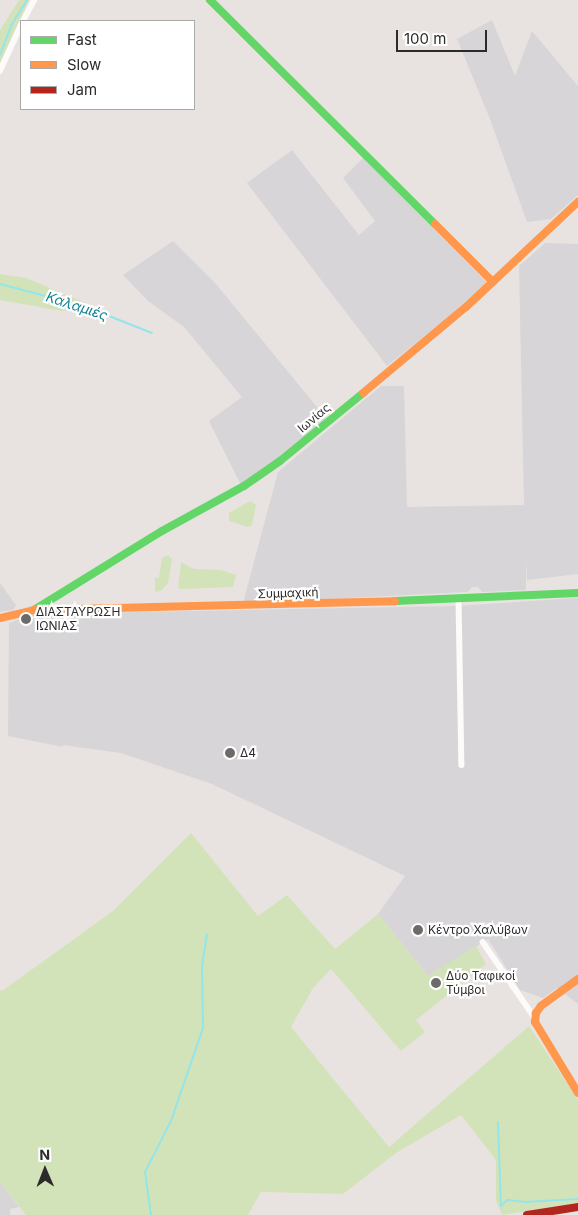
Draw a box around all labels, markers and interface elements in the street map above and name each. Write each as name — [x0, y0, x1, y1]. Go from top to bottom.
legend — [20, 20, 195, 110]
scale bar — [398, 20, 489, 52]
text: 100 m — [404, 29, 446, 48]
text: Fast — [67, 30, 97, 49]
text: Slow — [67, 55, 101, 74]
text: Jam — [67, 80, 97, 99]
water label: Καλαμιές — [44, 288, 110, 324]
street label: Ιωνίας — [295, 400, 333, 436]
street label: Συμμαχική — [257, 585, 319, 601]
place label: ΔΙΑΣΤΑΥΡΩΣΗ ΙΩΝΙΑΣ — [36, 605, 120, 633]
marker: ΔΙΑΣΤΑΥΡΩΣΗ ΙΩΝΙΑΣ — [20, 613, 32, 625]
place label: Δ4 — [240, 746, 256, 760]
marker: Δ4 — [224, 747, 236, 759]
place label: Κέντρο Χαλύβων — [428, 923, 528, 937]
marker: Κέντρο Χαλύβων — [412, 924, 424, 936]
place label: Δύο Ταφικοί Τύμβοι — [446, 969, 515, 997]
marker: Δύο Ταφικοί Τύμβοι — [430, 977, 442, 989]
north arrow — [20, 1145, 70, 1195]
text: N — [39, 1146, 50, 1163]

